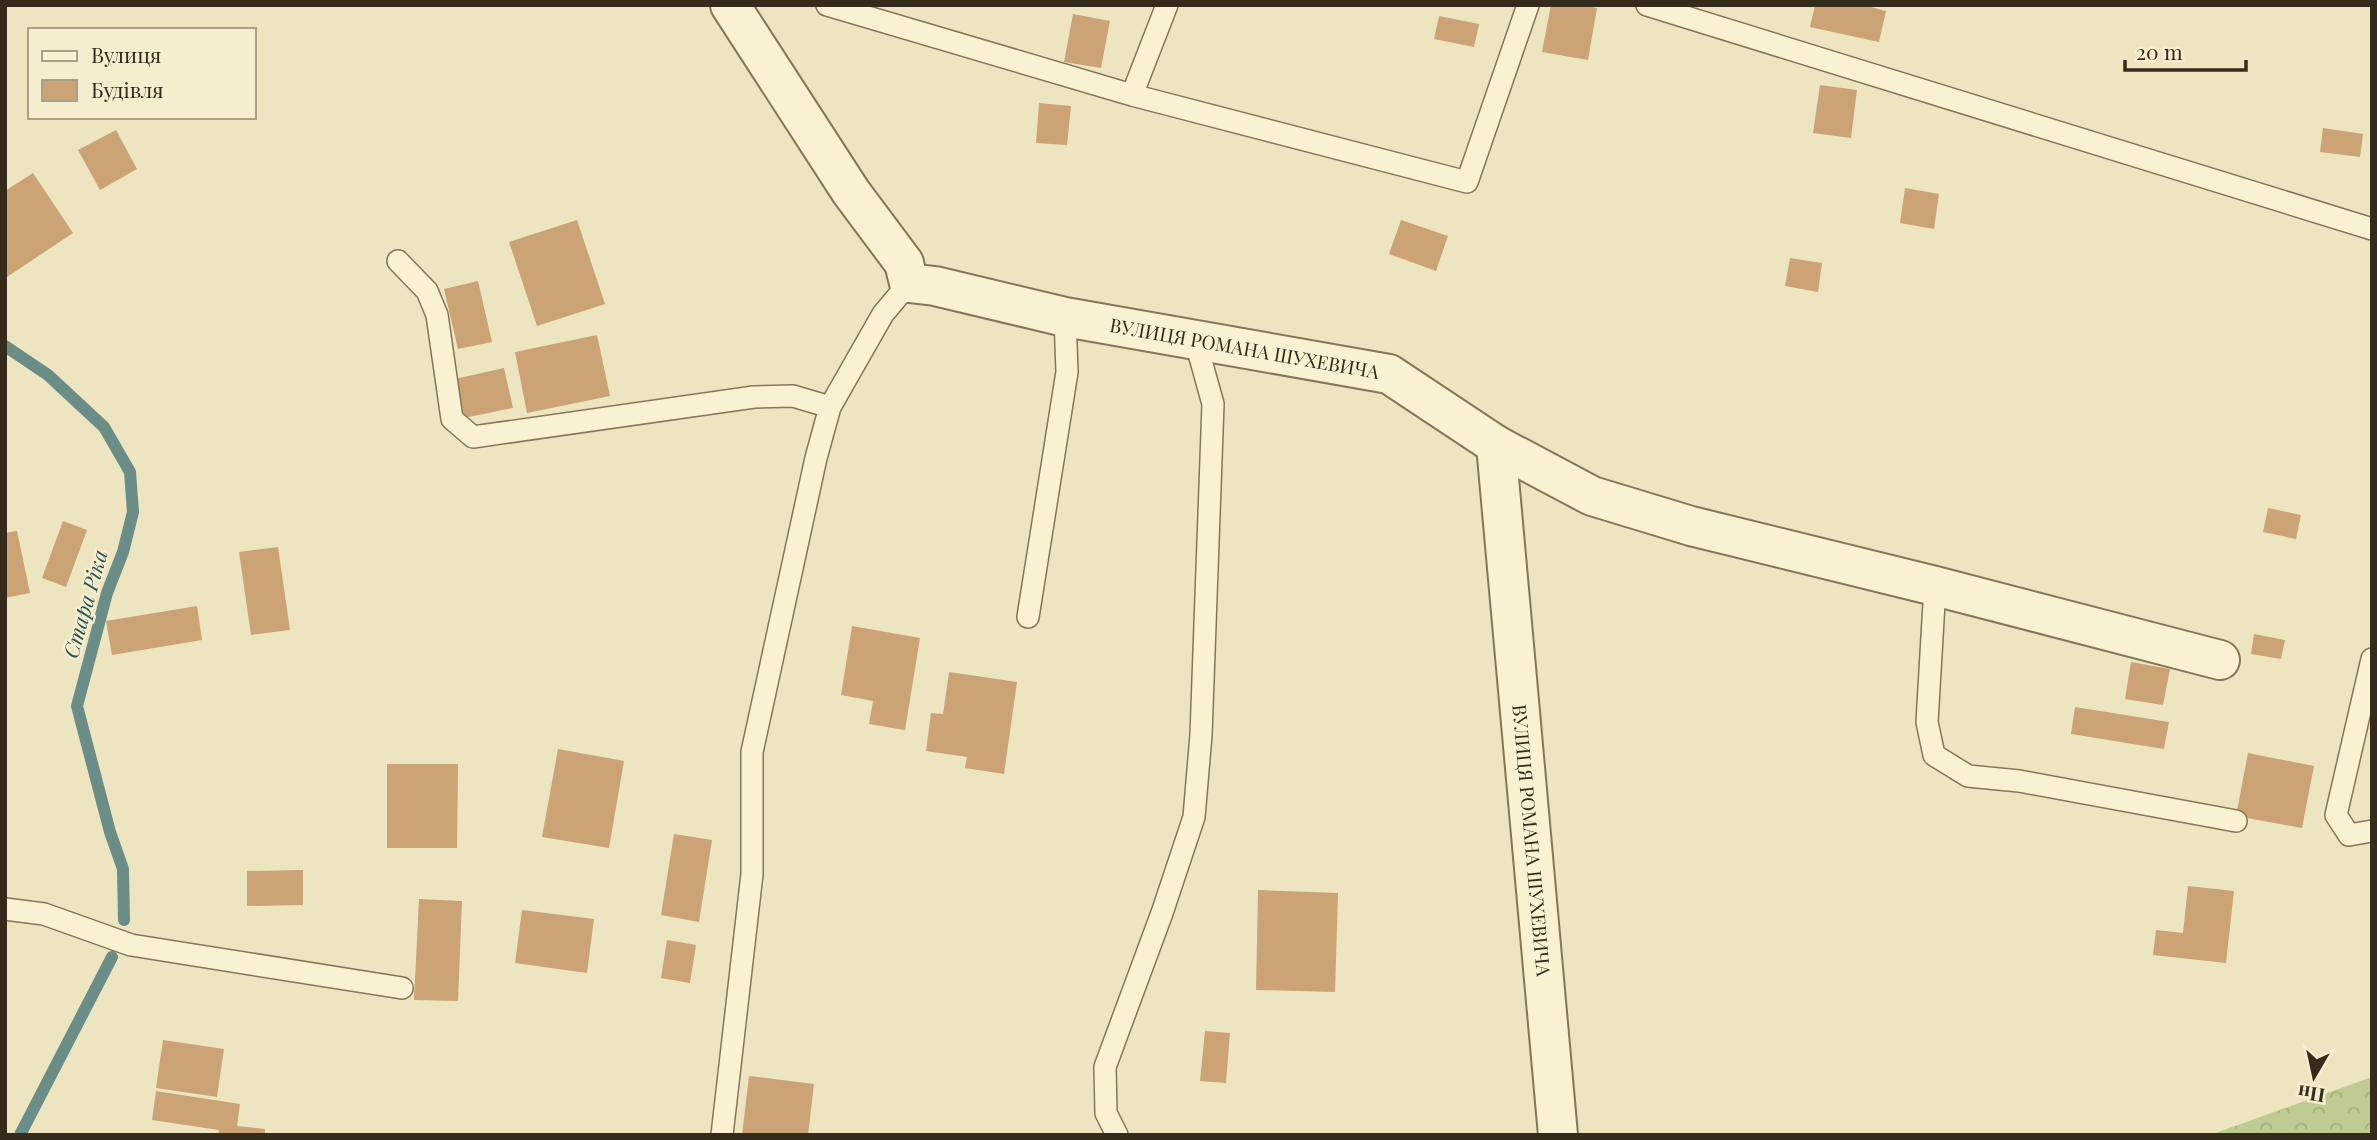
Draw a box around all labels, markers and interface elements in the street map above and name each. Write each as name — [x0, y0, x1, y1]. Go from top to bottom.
legend — [28, 28, 256, 119]
scale bar — [2125, 28, 2246, 72]
text: 20 m — [2136, 37, 2183, 65]
text: Вулиця — [91, 40, 161, 68]
text: Будівля — [91, 75, 164, 103]
street label: ВУЛИЦЯ РОМАНА ШУХЕВИЧА — [1108, 311, 1382, 384]
water label: Стара Ріка — [55, 546, 113, 661]
street label: ВУЛИЦЯ РОМАНА ШУХЕВИЧА — [1507, 703, 1558, 979]
north arrow — [2279, 1042, 2349, 1112]
text: Пн — [2296, 1080, 2327, 1110]

